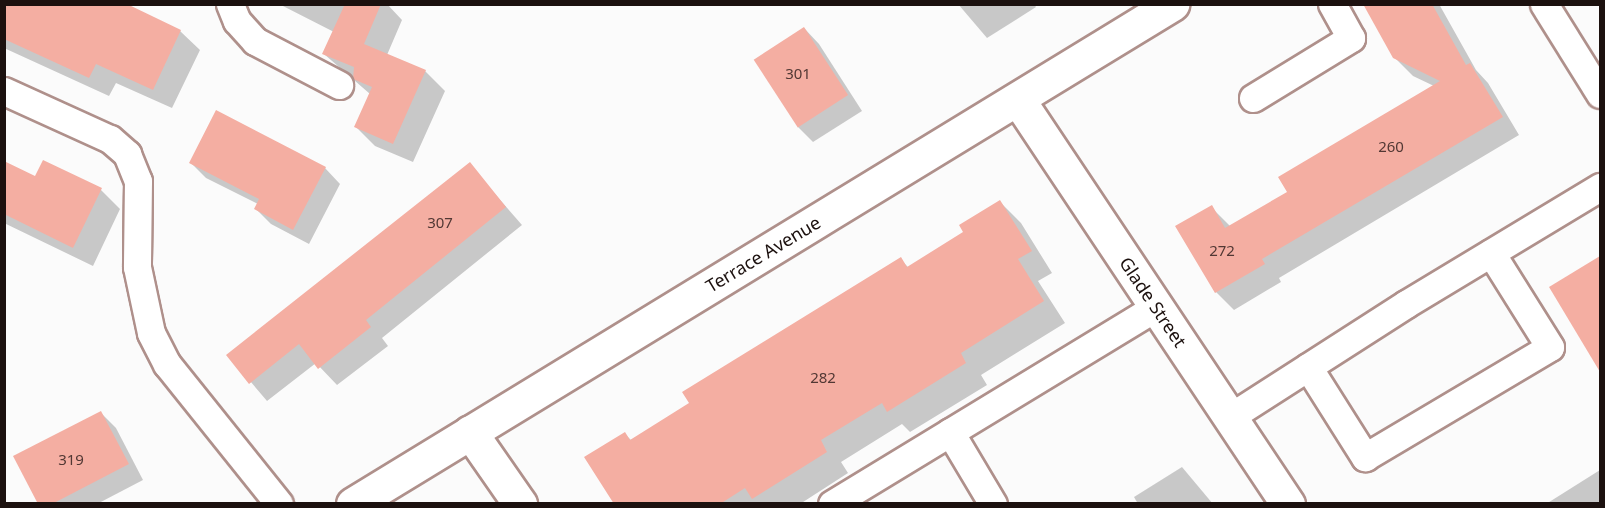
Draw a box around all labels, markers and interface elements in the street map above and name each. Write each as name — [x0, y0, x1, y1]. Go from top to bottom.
house number: 301 — [785, 65, 811, 83]
house number: 260 — [1378, 138, 1404, 156]
street label: Terrace Avenue — [702, 211, 824, 297]
house number: 307 — [427, 214, 453, 232]
house number: 272 — [1209, 242, 1235, 260]
street label: Glade Street — [1115, 253, 1191, 351]
house number: 282 — [810, 369, 836, 387]
house number: 319 — [58, 451, 84, 469]

